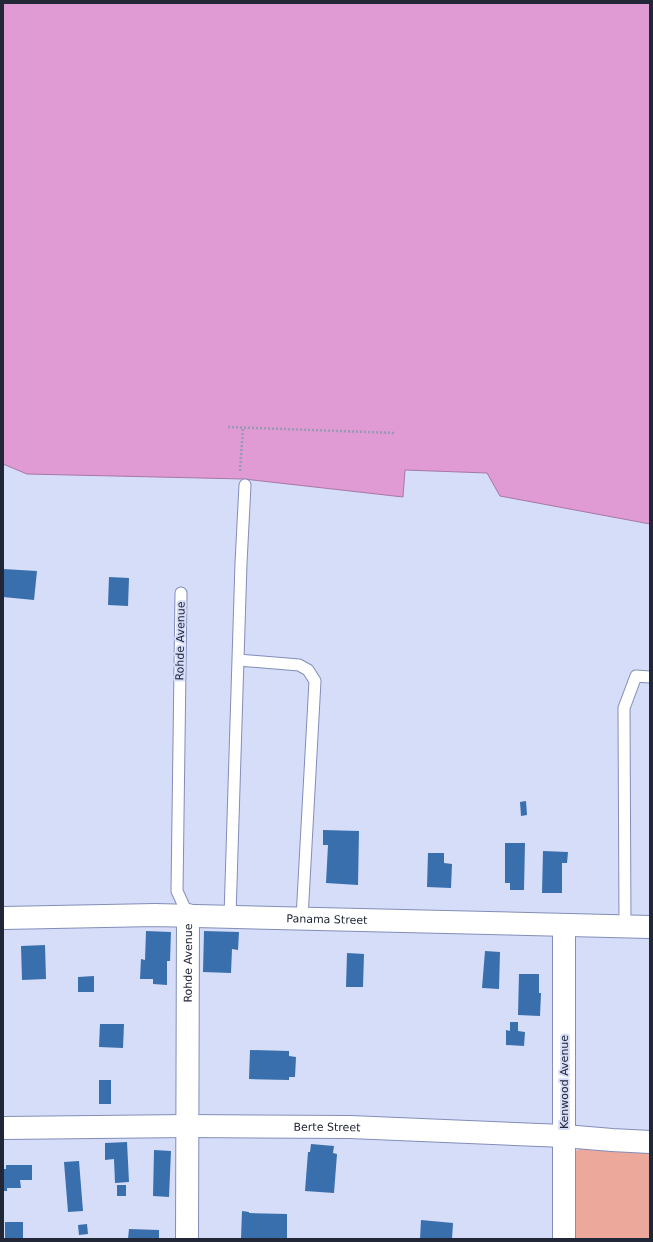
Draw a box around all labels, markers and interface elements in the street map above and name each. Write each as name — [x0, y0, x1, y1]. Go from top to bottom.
street label: Rohde Avenue — [173, 601, 188, 681]
street label: Panama Street — [286, 912, 368, 927]
street label: Rohde Avenue — [182, 923, 195, 1003]
street label: Kenwood Avenue — [558, 1035, 571, 1129]
street label: Berte Street — [293, 1121, 361, 1134]

